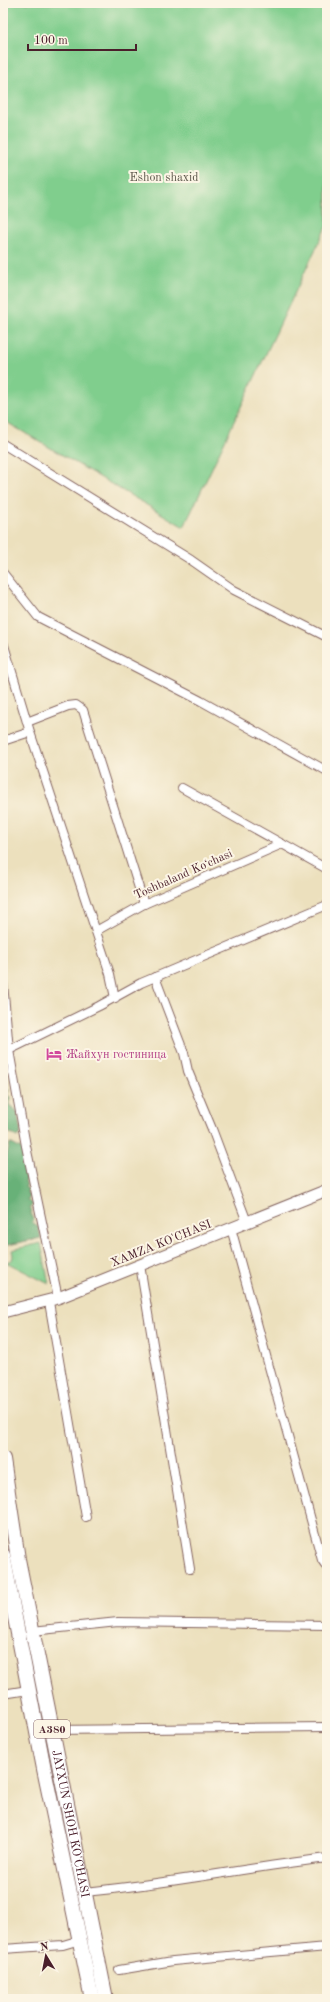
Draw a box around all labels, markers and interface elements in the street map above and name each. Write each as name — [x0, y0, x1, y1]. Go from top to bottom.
scale bar — [28, 26, 136, 52]
text: 100 m — [34, 35, 68, 47]
park label: Eshon shaxid — [129, 172, 199, 184]
street label: Toshbaland Koʻchasi — [132, 847, 234, 902]
hotel icon: Жайхун гостиница — [45, 1045, 63, 1063]
place label: Жайхун гостиница — [66, 1049, 167, 1061]
street label: XAMZA KO'CHASI — [109, 1218, 214, 1270]
road number: A380 — [34, 1720, 70, 1738]
street label: JAYXUN SHOH KO'CHASI — [49, 1749, 91, 1899]
north arrow — [26, 1936, 66, 1976]
text: N — [39, 1941, 50, 1954]

